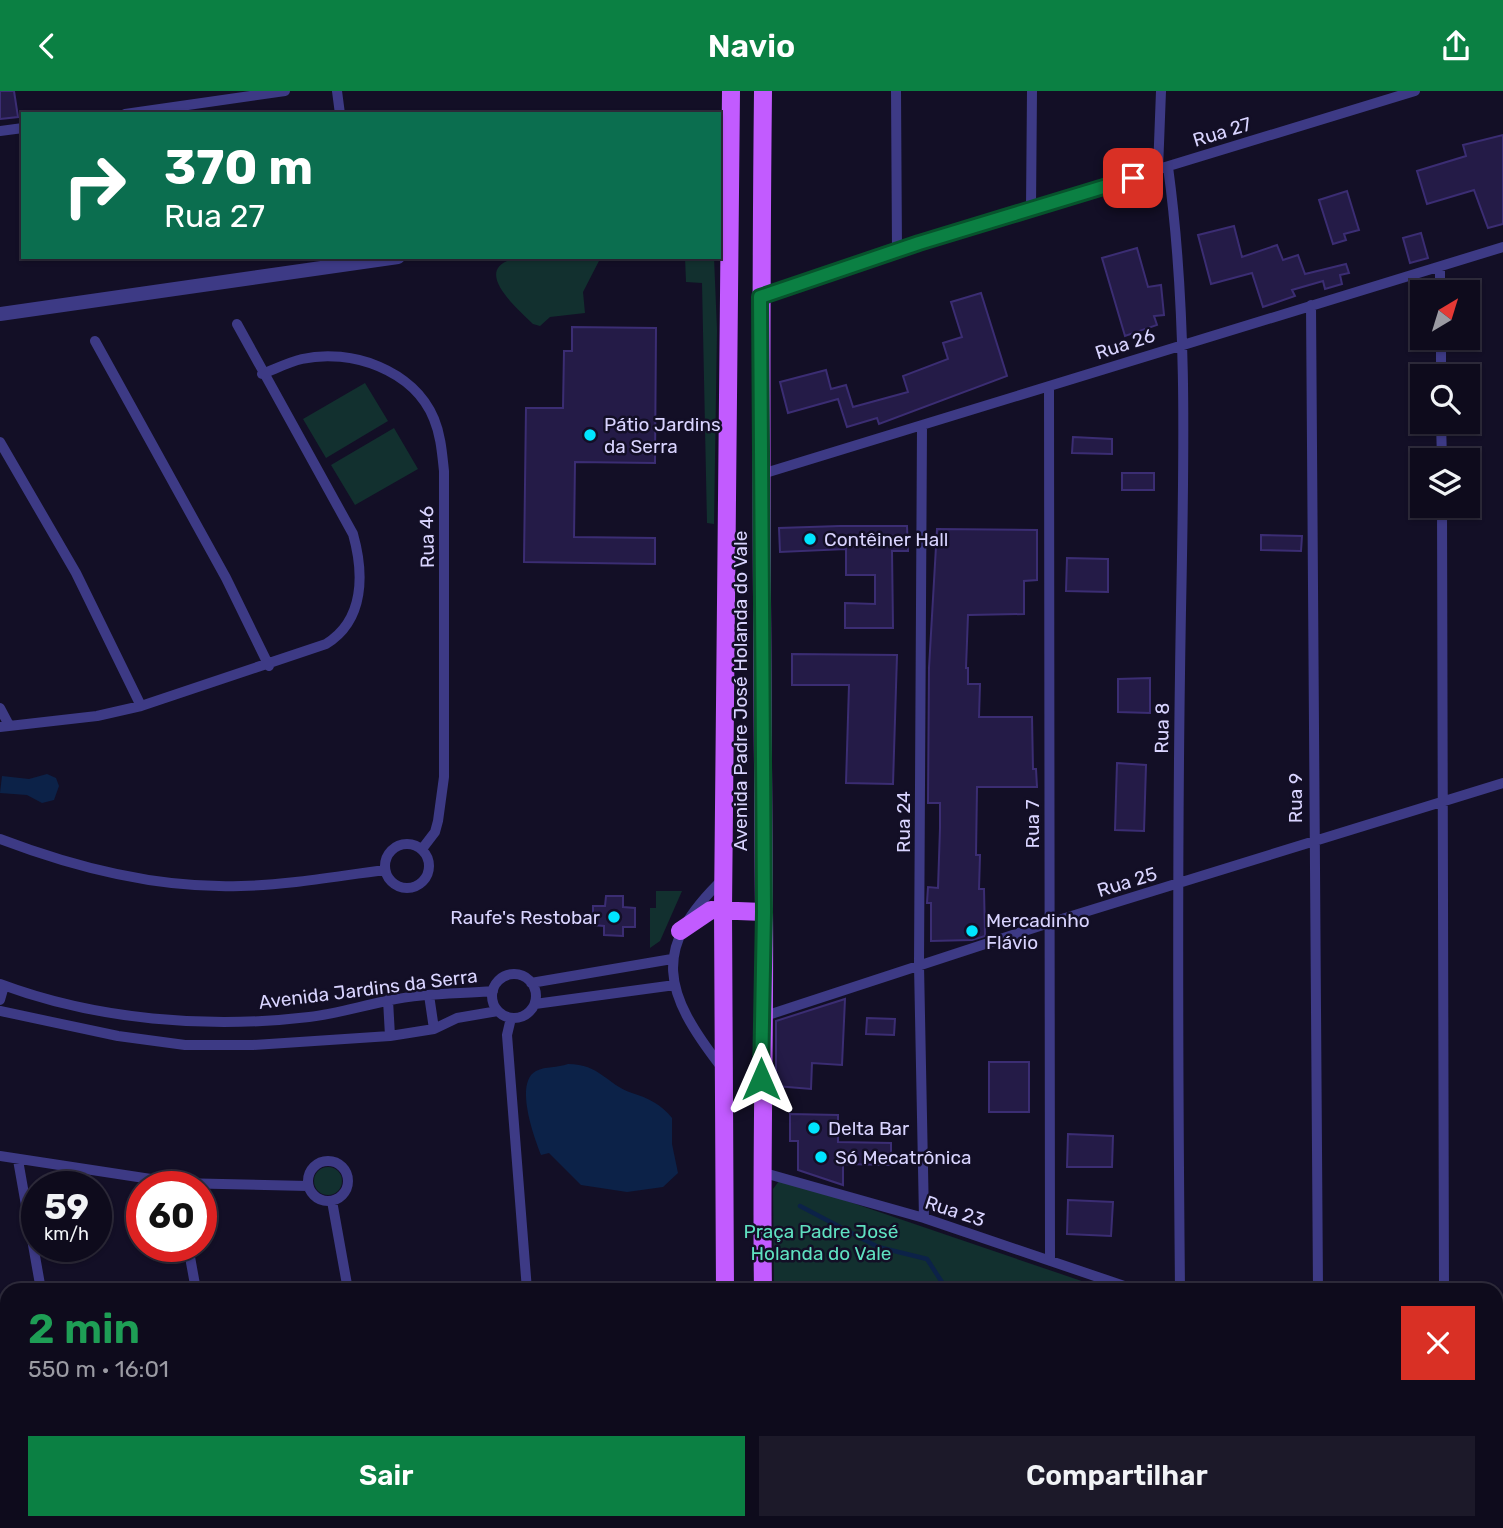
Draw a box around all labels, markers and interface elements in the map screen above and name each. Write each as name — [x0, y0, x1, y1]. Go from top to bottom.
icon: back — [28, 27, 66, 65]
text: Navio — [708, 27, 795, 65]
icon: share — [1437, 27, 1475, 65]
street label: Rua 27 — [1190, 112, 1254, 152]
text: 370 m — [164, 138, 313, 196]
icon: right — [49, 140, 140, 231]
pin — [1103, 148, 1163, 208]
icon: arrive — [1114, 159, 1152, 197]
text: Rua 27 — [164, 197, 265, 235]
north arrow — [1410, 280, 1480, 350]
map controls — [1410, 280, 1480, 518]
street label: Rua 26 — [1092, 324, 1158, 364]
button: search — [1410, 364, 1480, 434]
place label: Pátio Jardins da Serra — [604, 413, 721, 458]
marker: Pátio Jardins da Serra — [582, 427, 598, 443]
button: layers — [1410, 448, 1480, 518]
street label: Rua 46 — [415, 506, 439, 568]
place label: Contêiner Hall — [824, 528, 949, 551]
street label: Avenida Padre José Holanda do Vale — [729, 531, 752, 851]
marker: Contêiner Hall — [802, 531, 818, 547]
street label: Rua 8 — [1150, 702, 1174, 754]
street label: Rua 9 — [1284, 773, 1307, 823]
street label: Rua 24 — [892, 791, 915, 853]
street label: Rua 7 — [1021, 799, 1044, 848]
street label: Rua 25 — [1094, 862, 1160, 902]
place label: Raufe's Restobar — [450, 906, 601, 929]
marker: Raufe's Restobar — [606, 909, 622, 925]
place label: Mercadinho Flávio — [986, 909, 1090, 954]
marker: Mercadinho Flávio — [964, 923, 980, 939]
street label: Avenida Jardins da Serra — [257, 964, 479, 1014]
position arrow — [724, 1042, 798, 1116]
place label: Delta Bar — [828, 1117, 910, 1140]
marker: Delta Bar — [806, 1120, 822, 1136]
place label: Só Mecatrônica — [835, 1146, 971, 1169]
marker: Só Mecatrônica — [813, 1149, 829, 1165]
speed limit sign: 60 — [126, 1171, 217, 1262]
text: 59 — [44, 1186, 89, 1228]
street label: Rua 23 — [922, 1191, 988, 1231]
park label: Praça Padre José Holanda do Vale — [744, 1220, 898, 1265]
text: km/h — [44, 1223, 89, 1245]
text: 2 min — [28, 1304, 140, 1354]
button: close — [1401, 1306, 1475, 1380]
text: 550 m · 16:01 — [28, 1355, 169, 1383]
button: Sair — [28, 1436, 745, 1516]
button: Compartilhar — [759, 1436, 1475, 1516]

